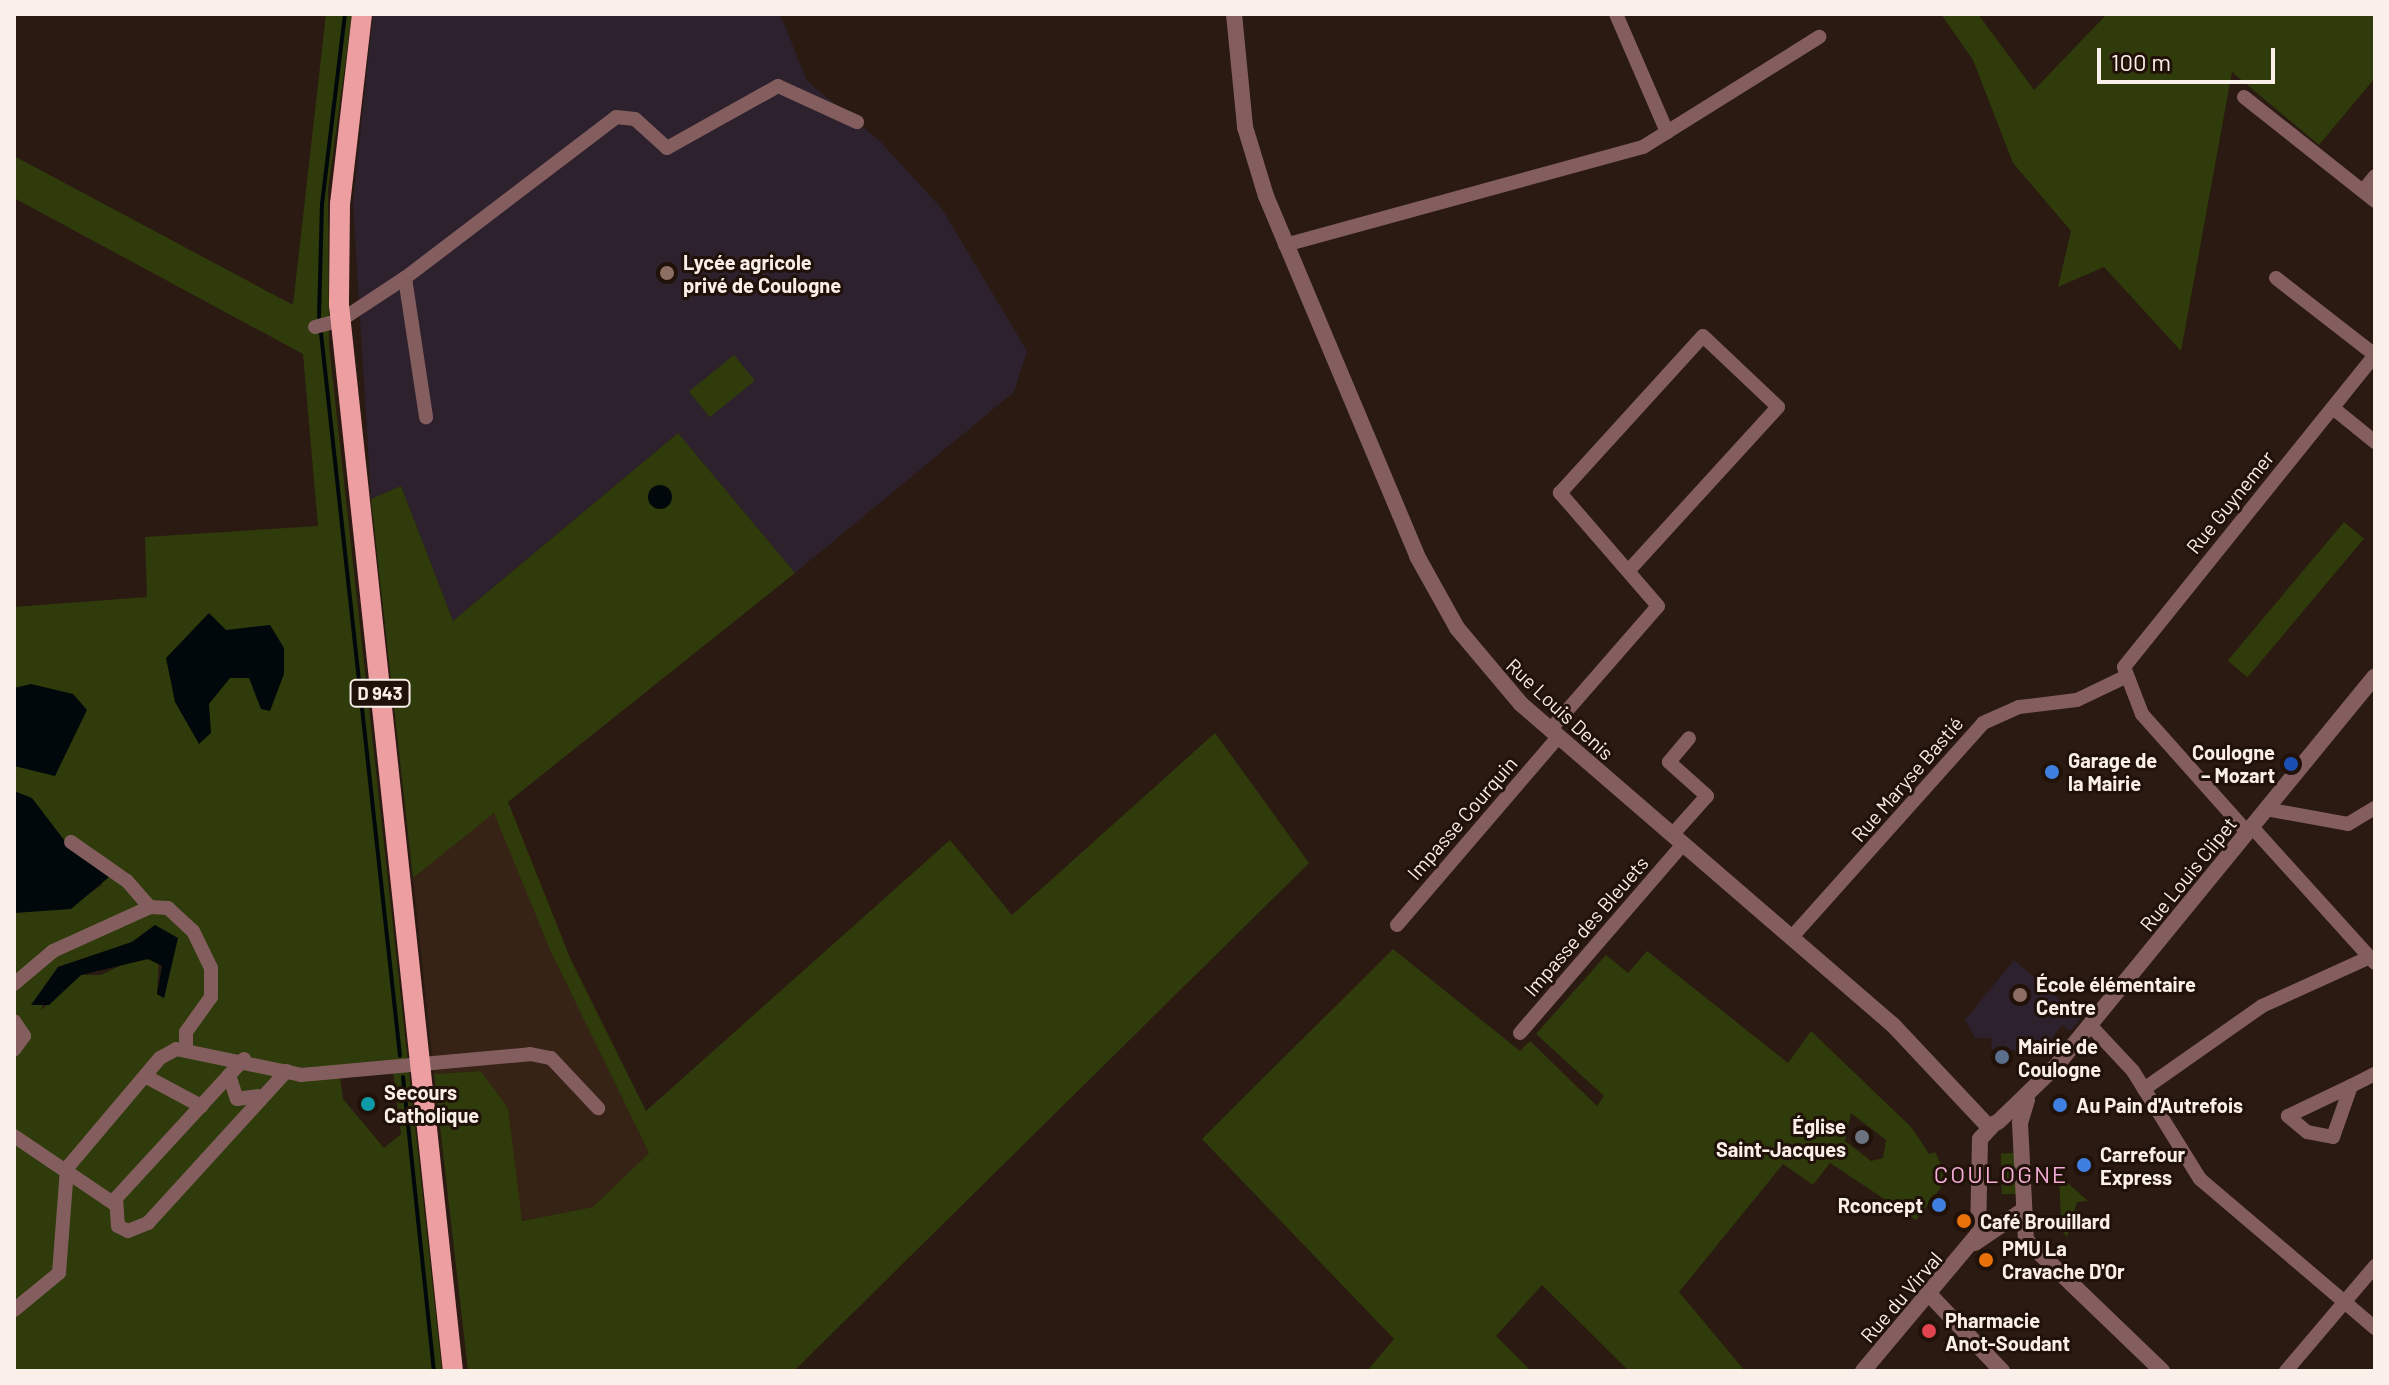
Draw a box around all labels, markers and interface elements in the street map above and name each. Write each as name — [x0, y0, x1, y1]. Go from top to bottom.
scale bar — [2101, 32, 2279, 82]
text: 100 m — [2111, 47, 2171, 76]
place label: Lycée agricole privé de Coulogne — [683, 250, 841, 297]
marker: Lycée agricole privé de Coulogne — [658, 264, 676, 282]
street label: Rue Guynemer — [2181, 446, 2279, 558]
street label: Rue Louis Denis — [1501, 653, 1619, 765]
road number: D 943 — [348, 679, 412, 707]
street label: Rue Maryse Bastié — [1846, 711, 1968, 847]
place label: Coulogne – Mozart — [2192, 740, 2275, 787]
place label: Garage de la Mairie — [2068, 748, 2157, 795]
street label: Impasse Courquin — [1402, 752, 1522, 884]
marker: Coulogne – Mozart — [2282, 755, 2300, 773]
marker: Garage de la Mairie — [2043, 763, 2061, 781]
street label: Rue Louis Clipet — [2135, 812, 2241, 936]
street label: Impasse des Bleuets — [1519, 851, 1653, 1001]
place label: École élémentaire Centre — [2036, 972, 2196, 1019]
marker: École élémentaire Centre — [2011, 986, 2029, 1004]
place label: Mairie de Coulogne — [2018, 1034, 2101, 1081]
marker: Mairie de Coulogne — [1993, 1048, 2011, 1066]
place label: Secours Catholique — [384, 1080, 479, 1127]
place label: Au Pain d'Autrefois — [2076, 1093, 2243, 1117]
marker: Secours Catholique — [359, 1095, 377, 1113]
marker: Au Pain d'Autrefois — [2051, 1096, 2069, 1114]
place label: Église Saint-Jacques — [1716, 1114, 1846, 1161]
marker: Église Saint-Jacques — [1853, 1128, 1871, 1146]
place label: Carrefour Express — [2100, 1142, 2185, 1189]
marker: Carrefour Express — [2075, 1156, 2093, 1174]
district label: COULOGNE — [1934, 1160, 2068, 1188]
place label: Rconcept — [1838, 1193, 1923, 1217]
marker: Rconcept — [1930, 1196, 1948, 1214]
place label: Café Brouillard — [1980, 1209, 2110, 1233]
marker: Café Brouillard — [1955, 1212, 1973, 1230]
place label: PMU La Cravache D'Or — [2002, 1236, 2125, 1283]
street label: Rue du Virval — [1855, 1247, 1947, 1347]
marker: PMU La Cravache D'Or — [1977, 1251, 1995, 1269]
place label: Pharmacie Anot-Soudant — [1945, 1308, 2070, 1355]
marker: Pharmacie Anot-Soudant — [1920, 1322, 1938, 1340]

